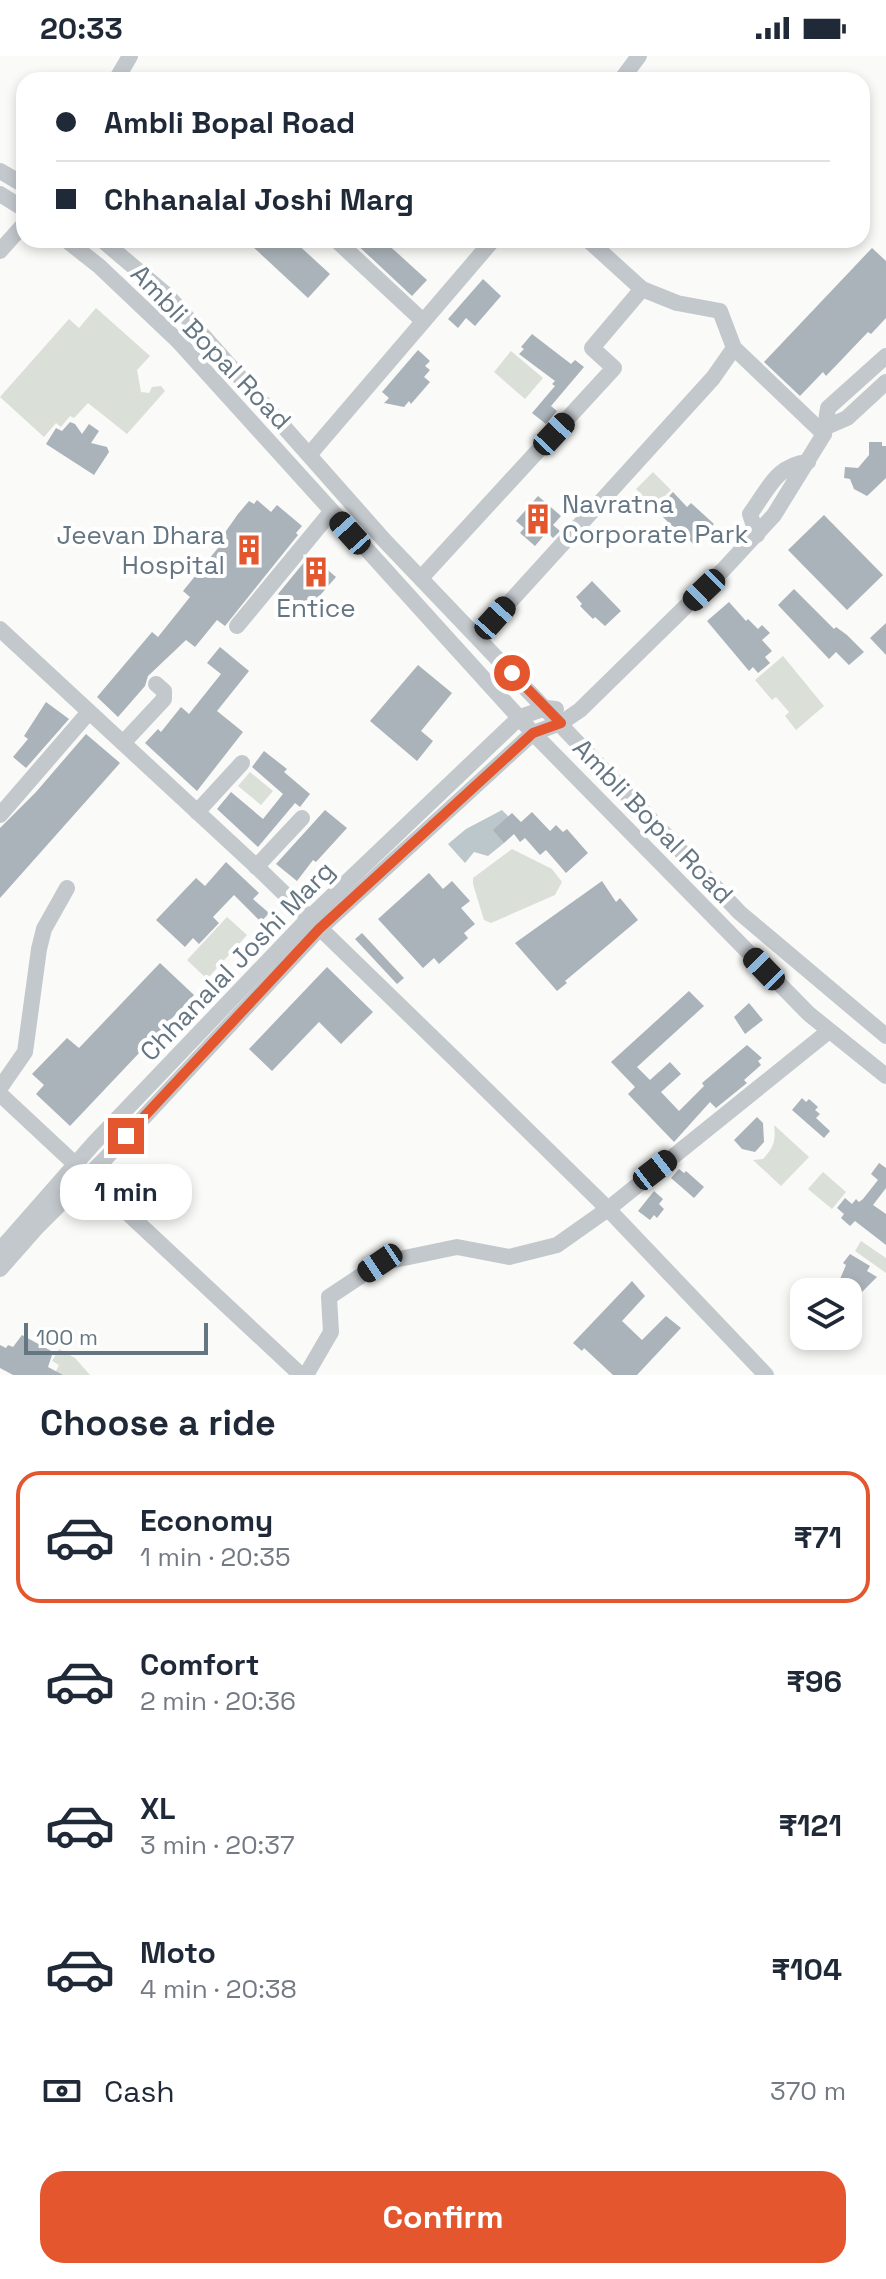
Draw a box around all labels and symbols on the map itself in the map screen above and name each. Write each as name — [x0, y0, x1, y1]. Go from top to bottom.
street label: Ambli Bopal Road — [123, 257, 299, 437]
car — [529, 408, 579, 460]
place label: Navratna Corporate Park — [562, 487, 749, 551]
building icon: Navratna Corporate Park — [521, 502, 555, 536]
car — [325, 507, 375, 559]
place label: Jeevan Dhara Hospital — [56, 518, 225, 582]
building icon: Jeevan Dhara Hospital — [232, 533, 266, 567]
building icon: Entice — [299, 555, 333, 589]
car — [678, 565, 730, 615]
place label: Entice — [276, 591, 356, 625]
car — [470, 592, 520, 644]
route start — [494, 655, 530, 691]
street label: Ambli Bopal Road — [565, 731, 741, 911]
street label: Chhanalal Joshi Marg — [132, 854, 342, 1068]
car — [739, 943, 789, 995]
route end — [108, 1118, 144, 1154]
car — [629, 1146, 681, 1194]
callout: 1 min — [60, 1164, 192, 1220]
car — [353, 1240, 407, 1286]
scale bar — [24, 1319, 208, 1355]

